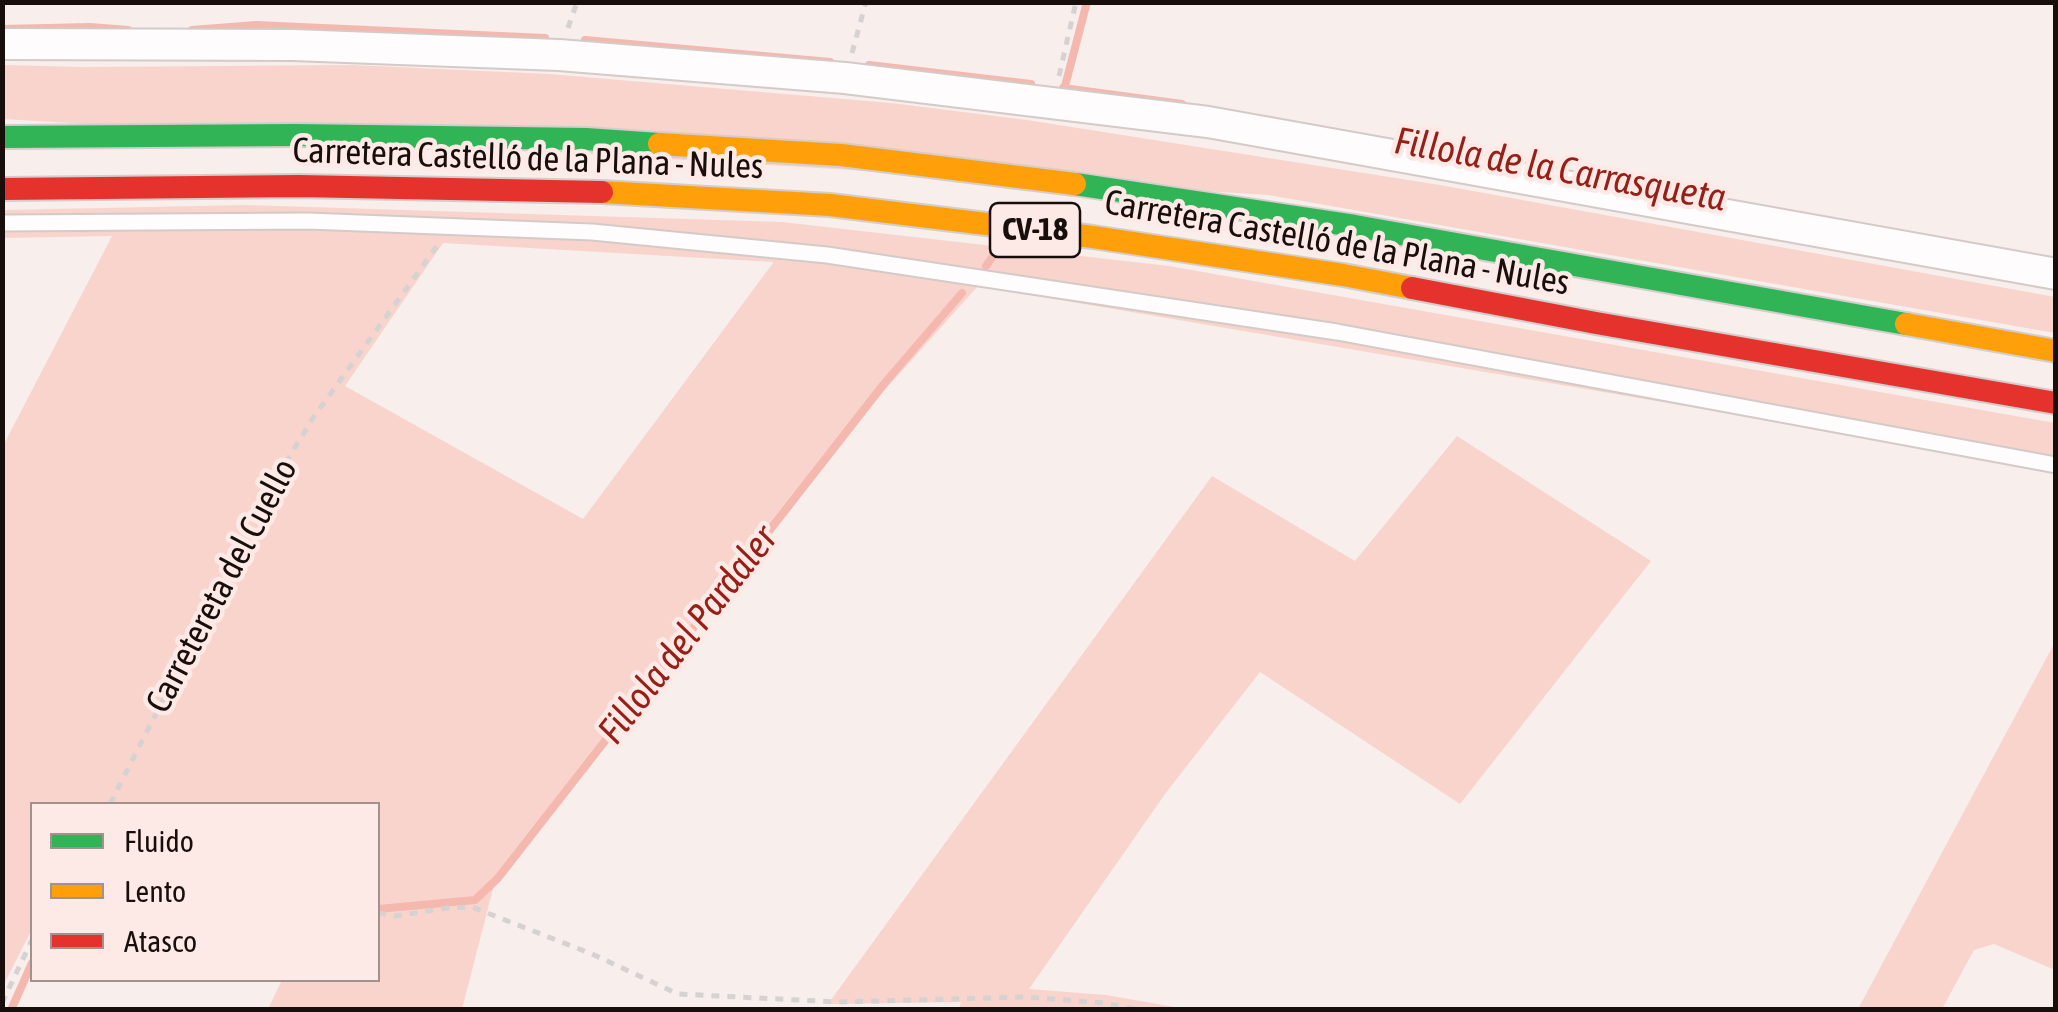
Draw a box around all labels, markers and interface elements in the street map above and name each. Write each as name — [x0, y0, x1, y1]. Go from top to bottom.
water label: Fillola de la Carrasqueta — [1391, 118, 1729, 222]
street label: Carretera Castelló de la Plana - Nules — [292, 130, 764, 188]
street label: Carretera Castelló de la Plana - Nules — [1101, 181, 1573, 305]
road number: CV-18 — [990, 203, 1080, 257]
street label: Carretereta del Cuello — [137, 452, 307, 720]
water label: Fillola del Pardaler — [589, 517, 787, 753]
legend — [30, 802, 380, 982]
text: Fluido — [124, 824, 194, 858]
text: Lento — [124, 874, 186, 908]
text: Atasco — [124, 924, 197, 958]

